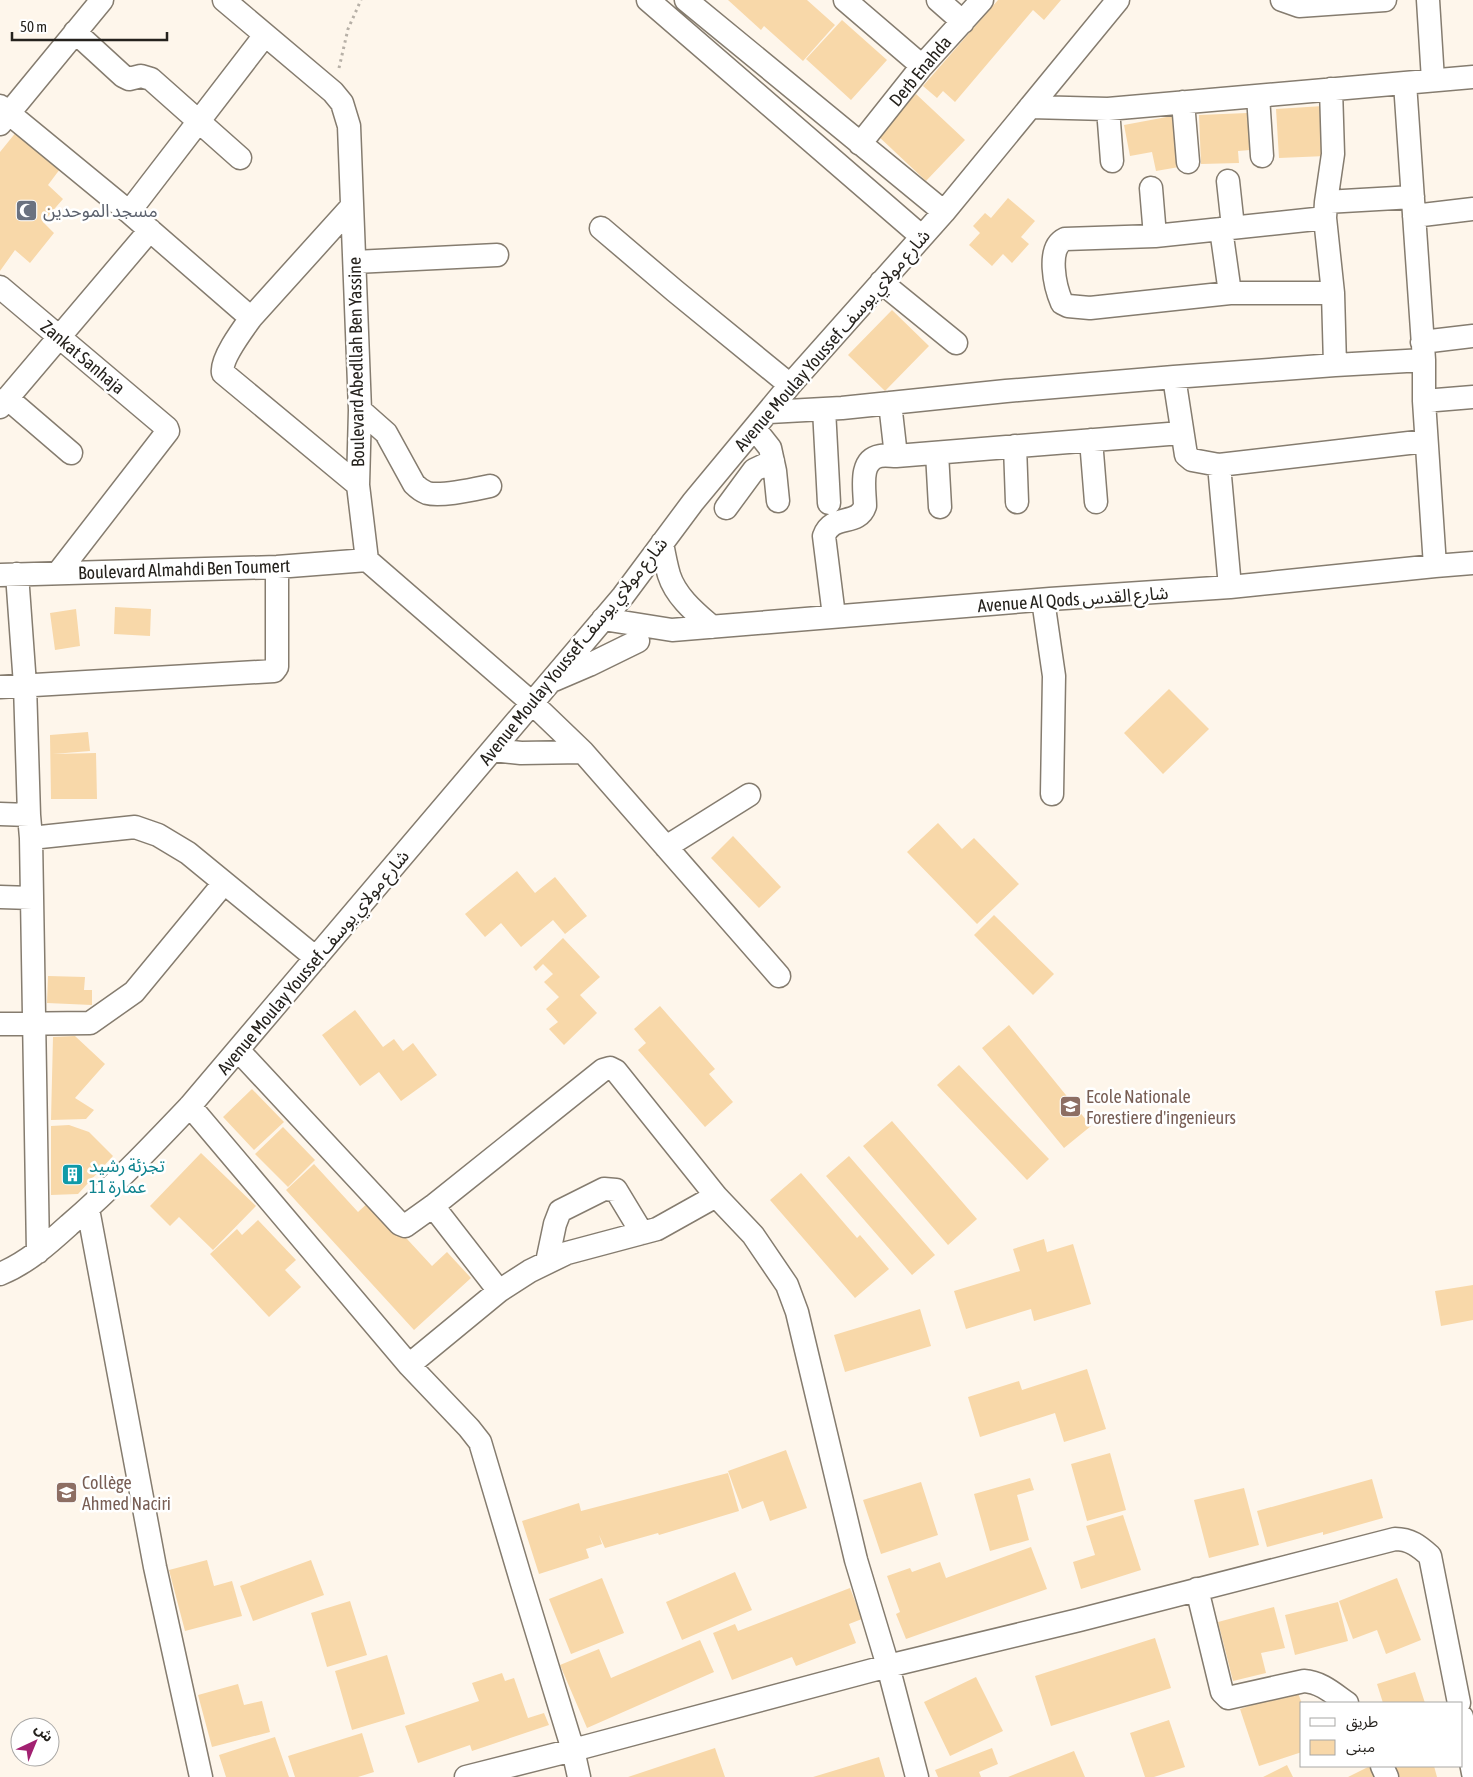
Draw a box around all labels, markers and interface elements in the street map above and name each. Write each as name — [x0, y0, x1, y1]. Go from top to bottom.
scale bar — [12, 10, 168, 42]
text: 50 m — [20, 18, 47, 35]
street label: Derb Enahda — [885, 32, 955, 110]
mosque icon: مسجد الموحدين — [15, 198, 39, 222]
place label: مسجد الموحدين — [43, 200, 158, 222]
street label: Avenue Moulay Youssef شارع مولاي يوسف — [730, 225, 937, 458]
street label: Boulevard Abedllah Ben Yassine — [344, 257, 368, 467]
street label: Zankat Sanhaja — [37, 316, 129, 398]
street label: Avenue Moulay Youssef شارع مولاي يوسف — [475, 533, 675, 772]
street label: Boulevard Almahdi Ben Toumert — [78, 555, 290, 583]
street label: Avenue Al Qods شارع القدس — [977, 582, 1169, 620]
street label: Avenue Moulay Youssef شارع مولاي يوسف — [213, 845, 416, 1081]
place label: Ecole Nationale Forestiere d'ingenieurs — [1086, 1086, 1236, 1128]
school or university icon: Ecole Nationale Forestiere d'ingenieurs — [1058, 1094, 1082, 1118]
place label: تجزئة رشيد عمارة 11 — [89, 1155, 165, 1198]
building icon: تجزئة رشيد عمارة 11 — [61, 1163, 85, 1187]
place label: Collège Ahmed Naciri — [82, 1472, 171, 1514]
school or university icon: Collège Ahmed Naciri — [54, 1480, 78, 1504]
legend — [1300, 1702, 1463, 1767]
text: طريق — [1346, 1713, 1378, 1732]
north arrow — [10, 1717, 60, 1767]
text: ش — [32, 1720, 56, 1745]
text: مبنى — [1346, 1738, 1375, 1756]

